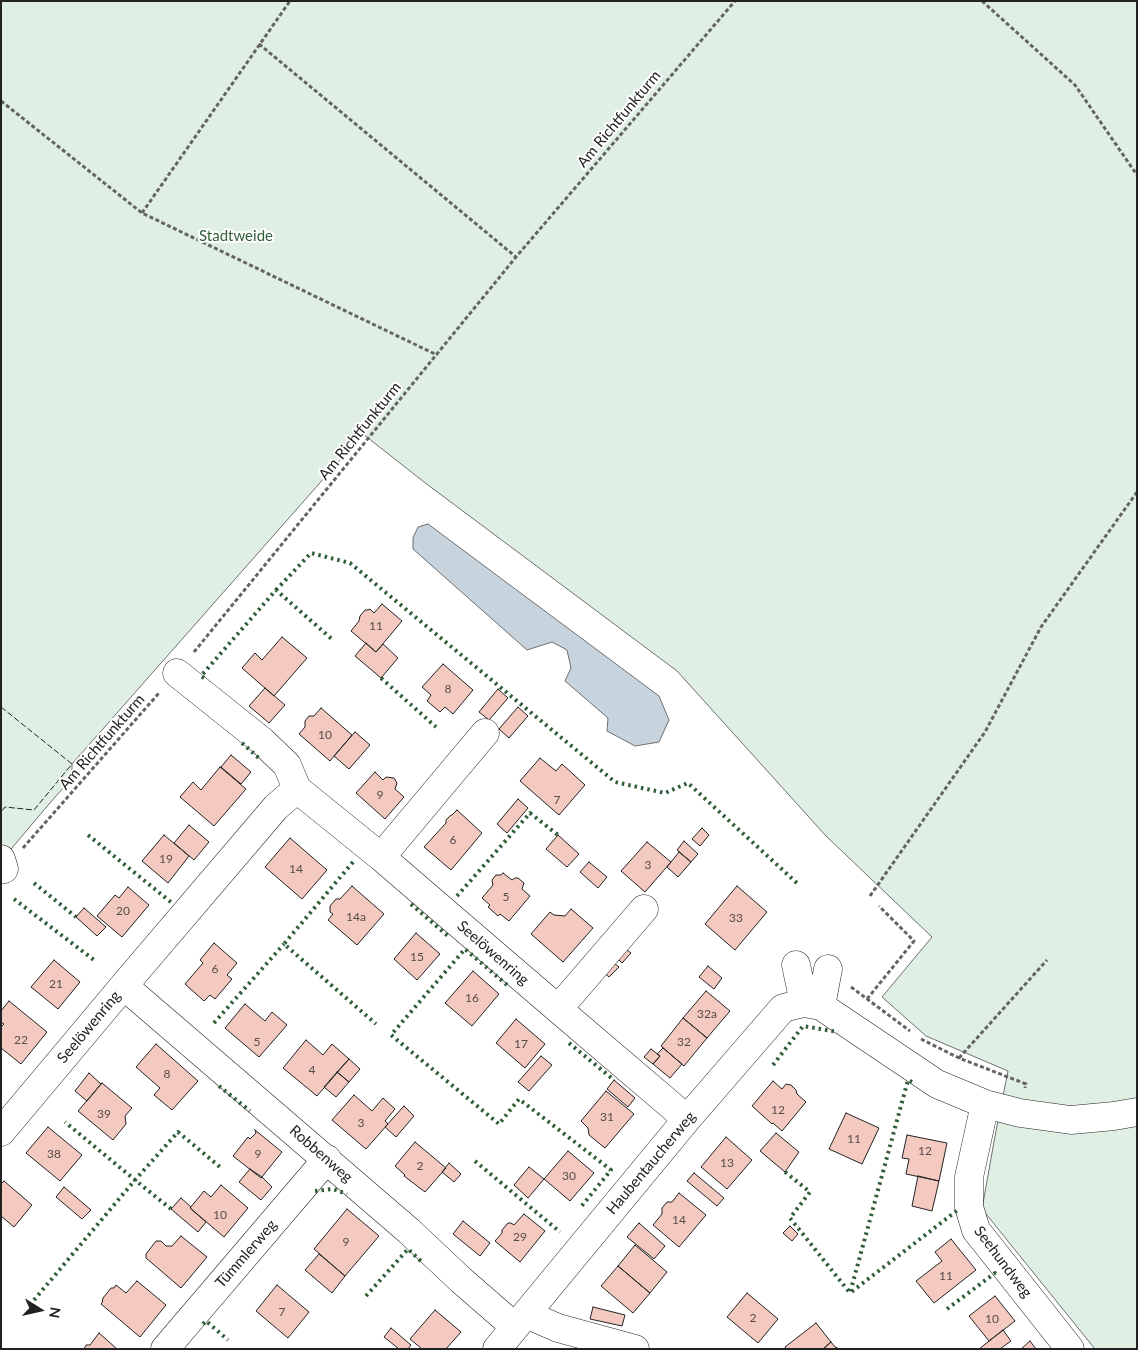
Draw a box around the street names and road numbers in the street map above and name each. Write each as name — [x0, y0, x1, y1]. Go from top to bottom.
street label: Am Richtfunkturm — [573, 67, 665, 171]
street label: Am Richtfunkturm — [315, 378, 405, 484]
street label: Am Richtfunkturm — [56, 691, 148, 793]
street label: Seelöwenring — [453, 917, 533, 989]
street label: Seelöwenring — [53, 987, 125, 1067]
street label: Haubentaucherweg — [603, 1108, 699, 1218]
street label: Robbenweg — [286, 1122, 356, 1186]
street label: Tümmlerweg — [211, 1216, 281, 1292]
street label: Seehundweg — [970, 1223, 1036, 1301]

